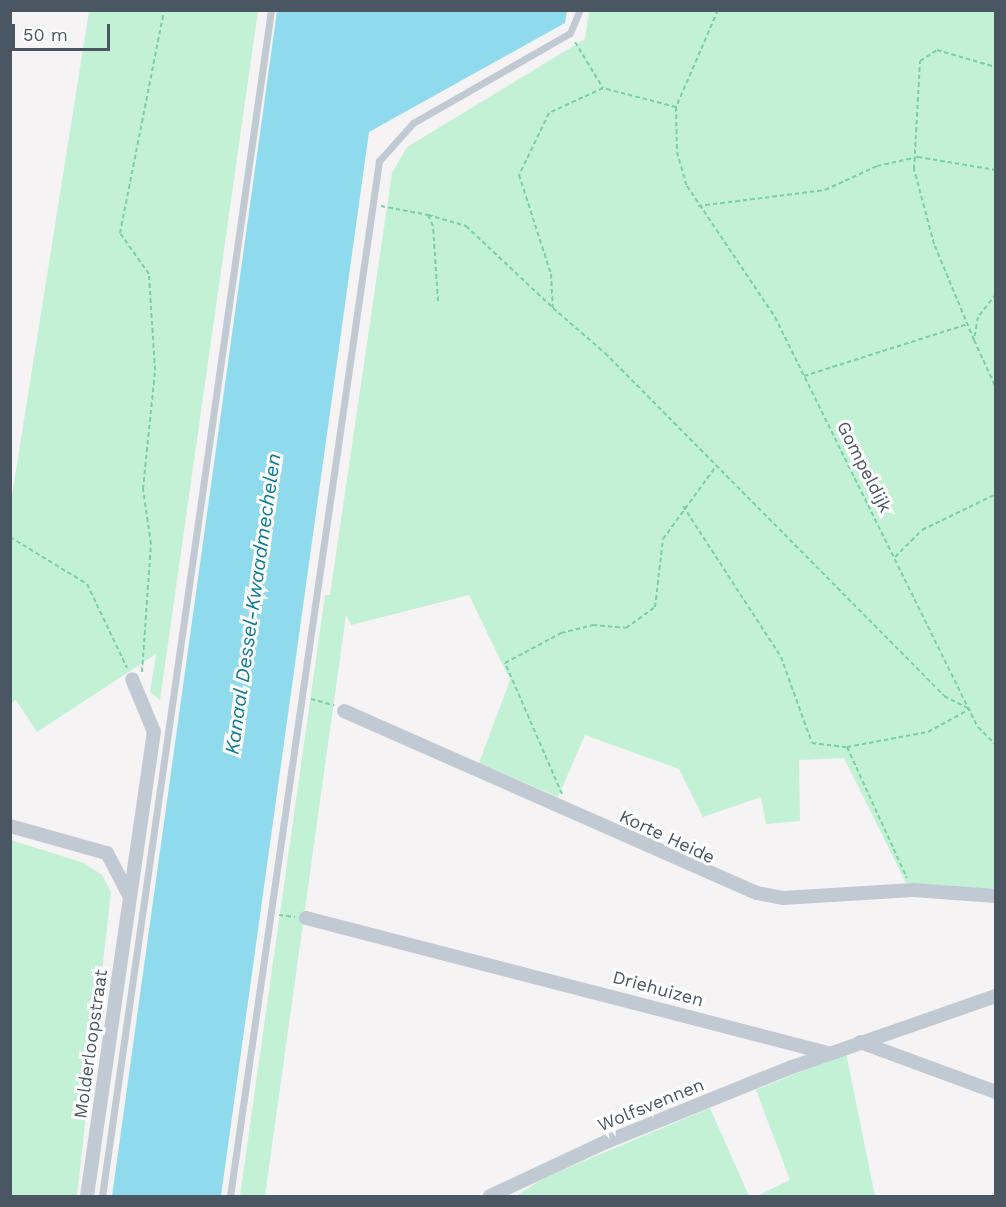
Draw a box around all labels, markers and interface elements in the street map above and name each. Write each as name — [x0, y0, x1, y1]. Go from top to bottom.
scale bar — [15, 12, 112, 50]
text: 50 m — [23, 24, 68, 45]
street label: Gompeldijk — [832, 418, 896, 516]
water label: Kanaal Dessel-Kwaadmechelen — [220, 452, 286, 756]
street label: Korte Heide — [616, 806, 718, 868]
street label: Driehuizen — [610, 966, 706, 1012]
street label: Molderloopstraat — [70, 968, 112, 1120]
street label: Wolfsvennen — [595, 1074, 707, 1136]

